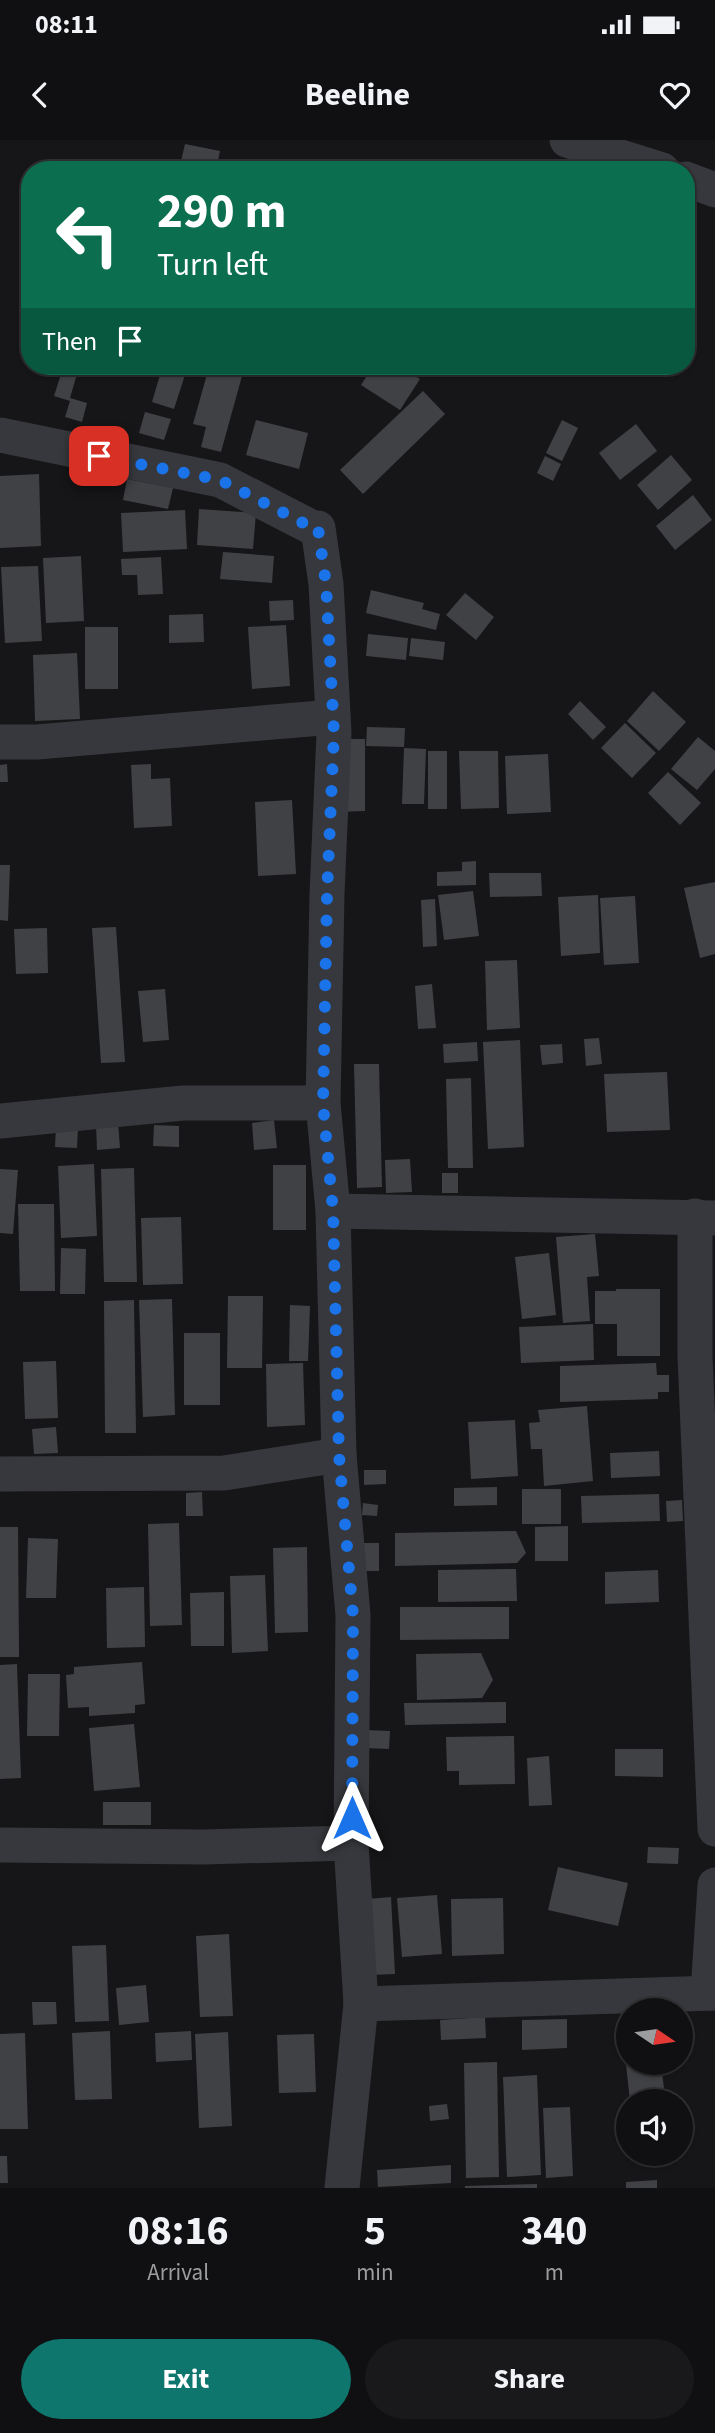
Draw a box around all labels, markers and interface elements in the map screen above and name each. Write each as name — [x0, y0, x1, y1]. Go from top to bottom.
text: 08:11 — [35, 6, 98, 43]
text: Beeline — [305, 72, 410, 118]
icon: back — [21, 76, 59, 114]
icon: heart — [656, 76, 694, 114]
text: 290 m — [157, 177, 286, 247]
icon: left — [42, 189, 133, 280]
text: Turn left — [157, 242, 268, 288]
icon: arrive — [111, 322, 149, 360]
text: Then — [42, 323, 97, 360]
pin — [69, 426, 129, 486]
icon: arrive — [80, 437, 118, 475]
position arrow — [315, 1781, 389, 1855]
north arrow — [616, 1998, 693, 2076]
map controls — [616, 1998, 693, 2166]
button: sound — [616, 2089, 693, 2166]
text: 08:16 — [127, 2201, 229, 2261]
text: 5 — [364, 2201, 386, 2261]
text: 340 — [521, 2201, 588, 2261]
text: Arrival — [147, 2256, 209, 2289]
text: min — [356, 2256, 394, 2289]
text: m — [545, 2256, 564, 2289]
button: Exit — [21, 2339, 351, 2419]
button: Share — [365, 2339, 694, 2419]

